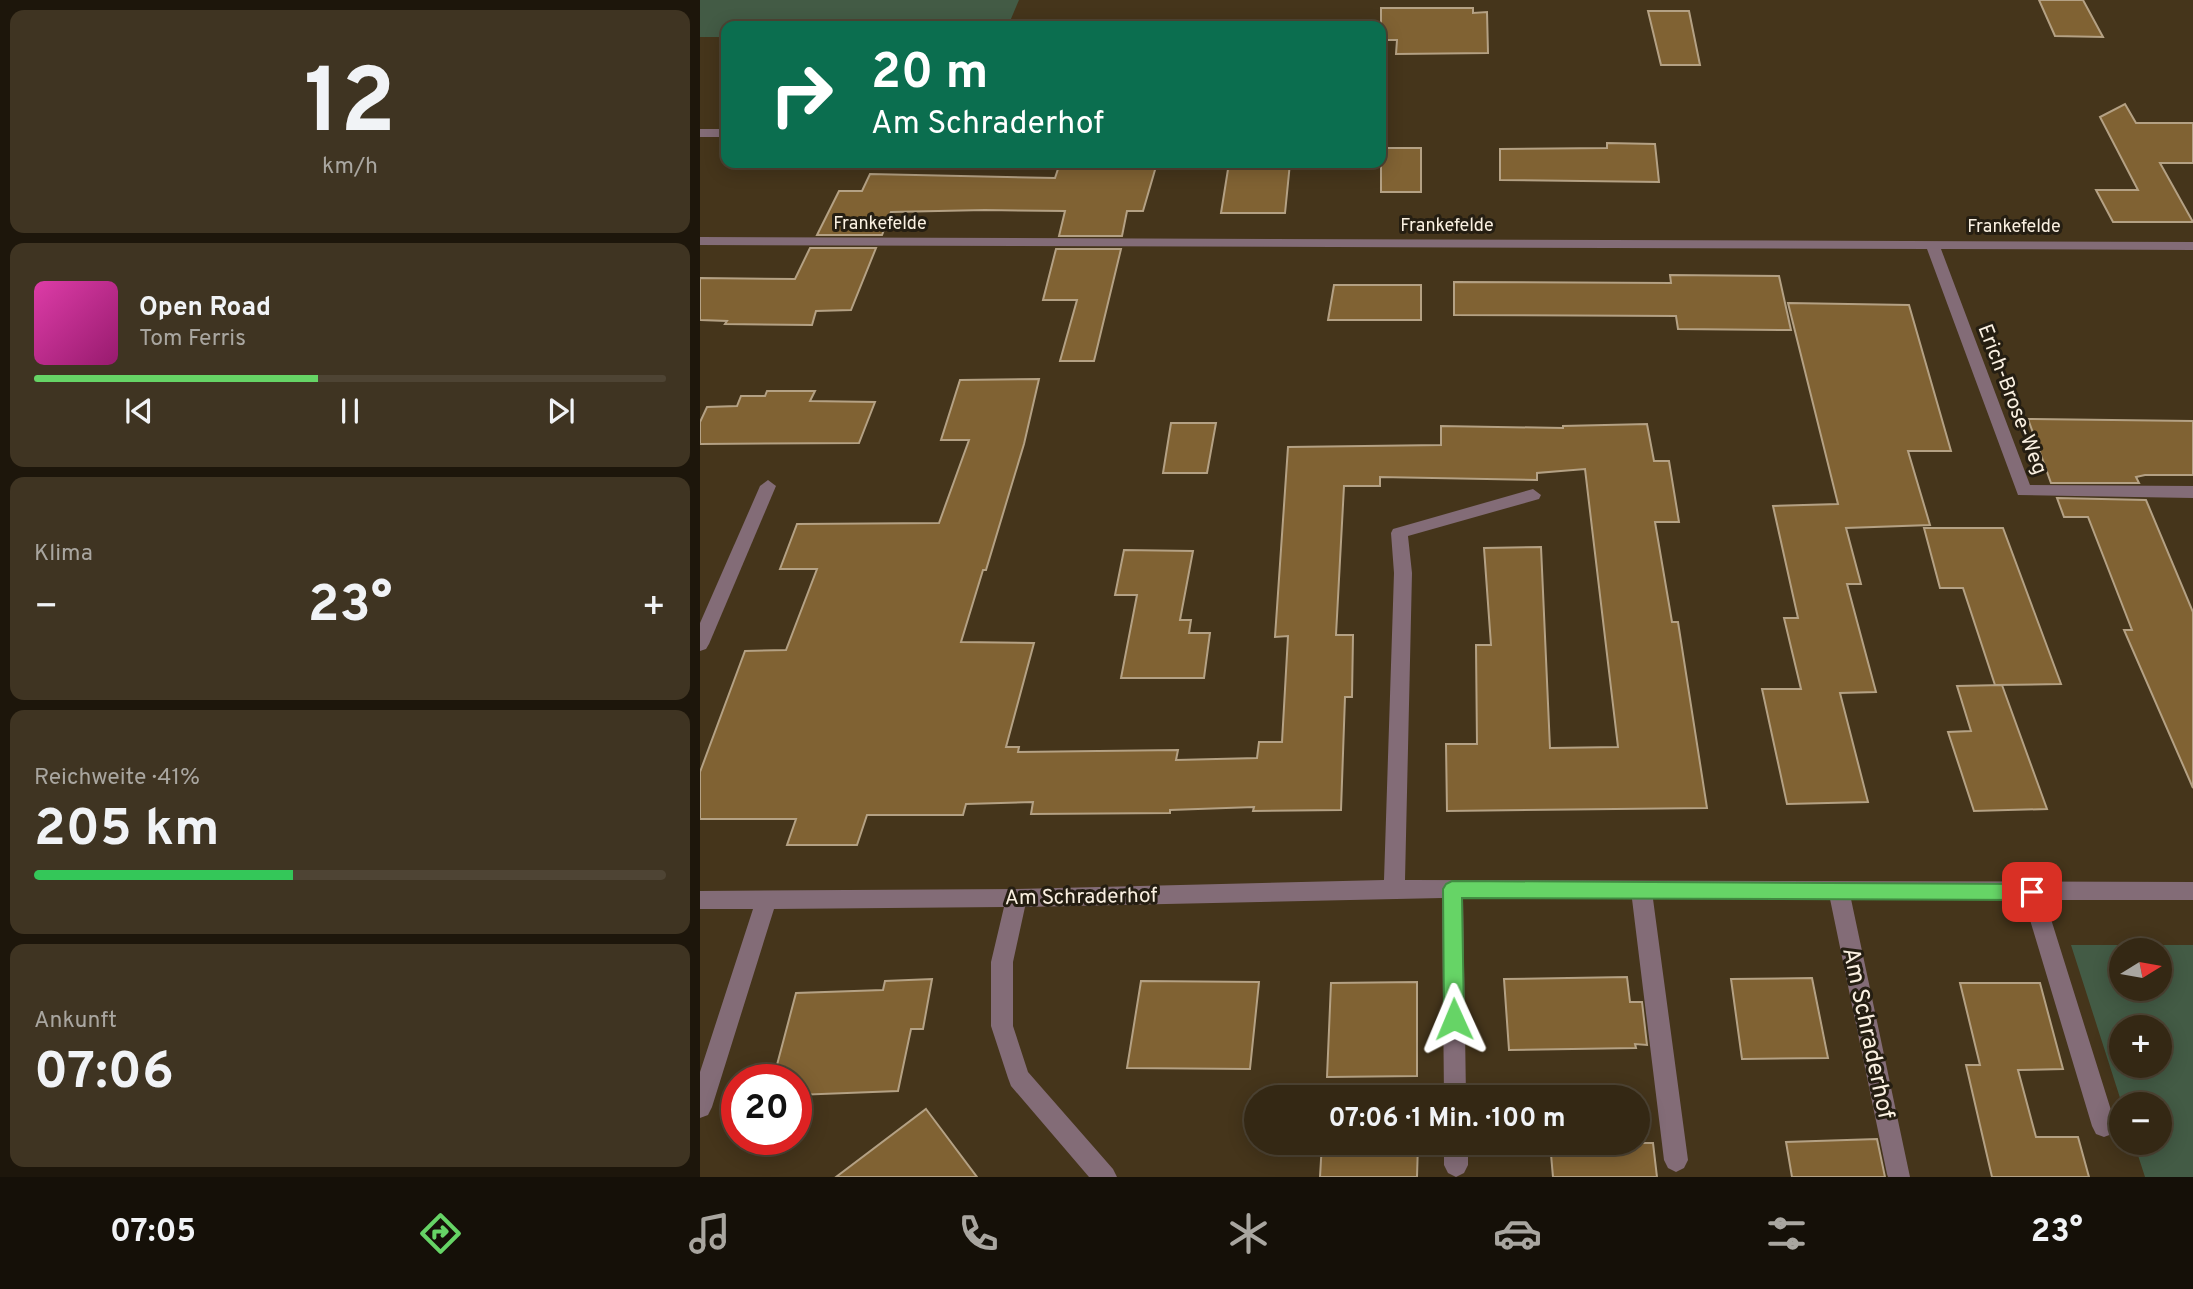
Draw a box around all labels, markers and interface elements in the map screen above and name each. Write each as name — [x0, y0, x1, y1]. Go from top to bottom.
text: 20 m — [871, 44, 988, 106]
icon: right — [756, 49, 847, 140]
text: 12 — [304, 50, 396, 165]
text: Am Schraderhof — [871, 105, 1104, 145]
text: km/h — [322, 153, 378, 182]
street label: Frankefelde — [833, 213, 927, 236]
street label: Frankefelde — [1400, 215, 1494, 238]
street label: Frankefelde — [1967, 216, 2061, 239]
text: Open Road — [139, 292, 271, 325]
street label: Erich-Brose-Weg — [1970, 320, 2053, 479]
text: Tom Ferris — [139, 325, 246, 354]
icon: previous — [120, 392, 158, 430]
icon: pause — [331, 392, 369, 430]
icon: next — [542, 392, 580, 430]
text: Klima — [34, 540, 93, 569]
text: 23° — [308, 574, 392, 640]
text: − — [34, 584, 59, 633]
text: + — [641, 584, 666, 633]
text: Reichweite · 41% — [34, 764, 200, 793]
text: 205 km — [34, 798, 219, 864]
pin — [2002, 862, 2062, 922]
icon: arrive — [2013, 873, 2051, 911]
street label: Am Schraderhof — [1004, 883, 1158, 912]
north arrow — [2109, 938, 2172, 1001]
map controls — [2109, 938, 2172, 1155]
street label: Am Schraderhof — [1834, 945, 1900, 1122]
position arrow — [1417, 982, 1491, 1056]
text: Ankunft — [34, 1007, 117, 1036]
button: + — [2109, 1015, 2172, 1078]
text: 07:06 — [34, 1041, 174, 1107]
speed limit sign: 20 — [721, 1064, 812, 1155]
button: − — [2109, 1092, 2172, 1155]
text: 07:06 · 1 Min. · 100 m — [1328, 1103, 1566, 1136]
icon: directions — [416, 1209, 465, 1258]
icon: music — [685, 1209, 734, 1258]
icon: phone — [954, 1209, 1003, 1258]
icon: climate — [1224, 1209, 1273, 1258]
icon: car — [1493, 1209, 1542, 1258]
icon: filters — [1762, 1209, 1811, 1258]
text: 07:05 — [110, 1213, 196, 1253]
text: 23° — [2031, 1213, 2083, 1253]

